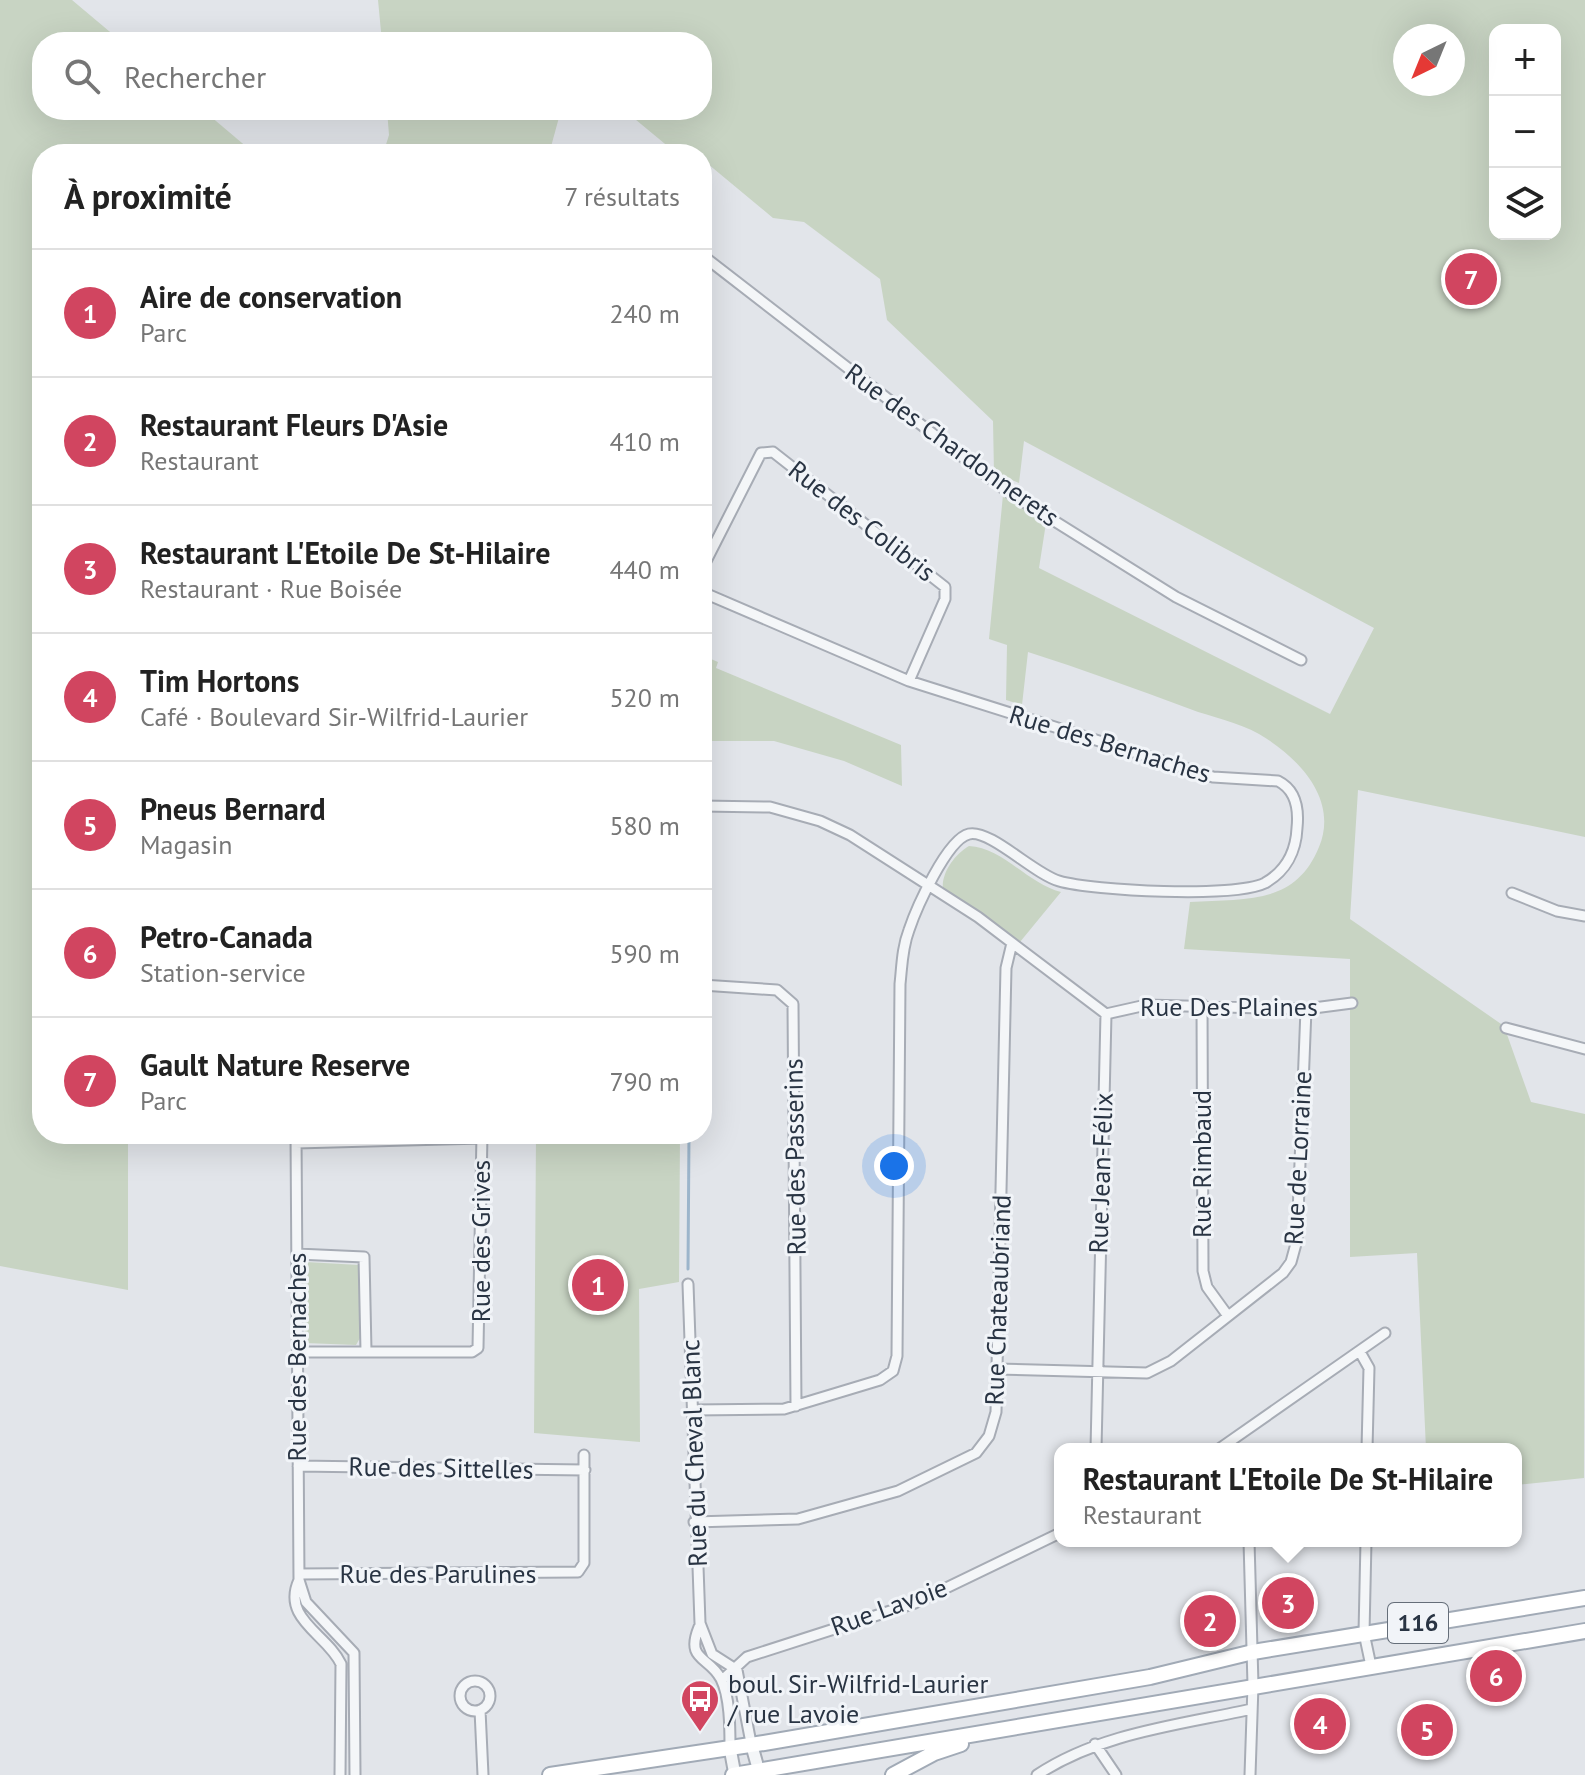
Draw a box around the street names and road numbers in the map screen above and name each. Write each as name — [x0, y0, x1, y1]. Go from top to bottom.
street label: Rue des Chardonnerets — [839, 356, 1066, 533]
street label: Rue des Colibris — [782, 453, 942, 588]
street label: Rue des Bernaches — [1005, 697, 1215, 790]
street label: Rue Des Plaines — [1140, 990, 1318, 1023]
street label: Rue des Passerins — [776, 1058, 813, 1256]
street label: Rue de Lorraine — [1276, 1070, 1319, 1246]
street label: Rue Rimbaud — [1185, 1090, 1218, 1238]
street label: Rue Jean-Félix — [1081, 1092, 1120, 1254]
street label: Rue des Grives — [464, 1160, 497, 1322]
street label: Rue Chateaubriand — [977, 1194, 1018, 1406]
street label: Rue des Bernaches — [280, 1253, 313, 1461]
street label: Rue du Cheval Blanc — [673, 1339, 714, 1567]
street label: Rue des Sittelles — [348, 1449, 534, 1486]
street label: Rue des Parulines — [340, 1557, 536, 1590]
street label: Rue Lavoie — [826, 1570, 952, 1643]
road number: 116 — [1388, 1603, 1448, 1643]

